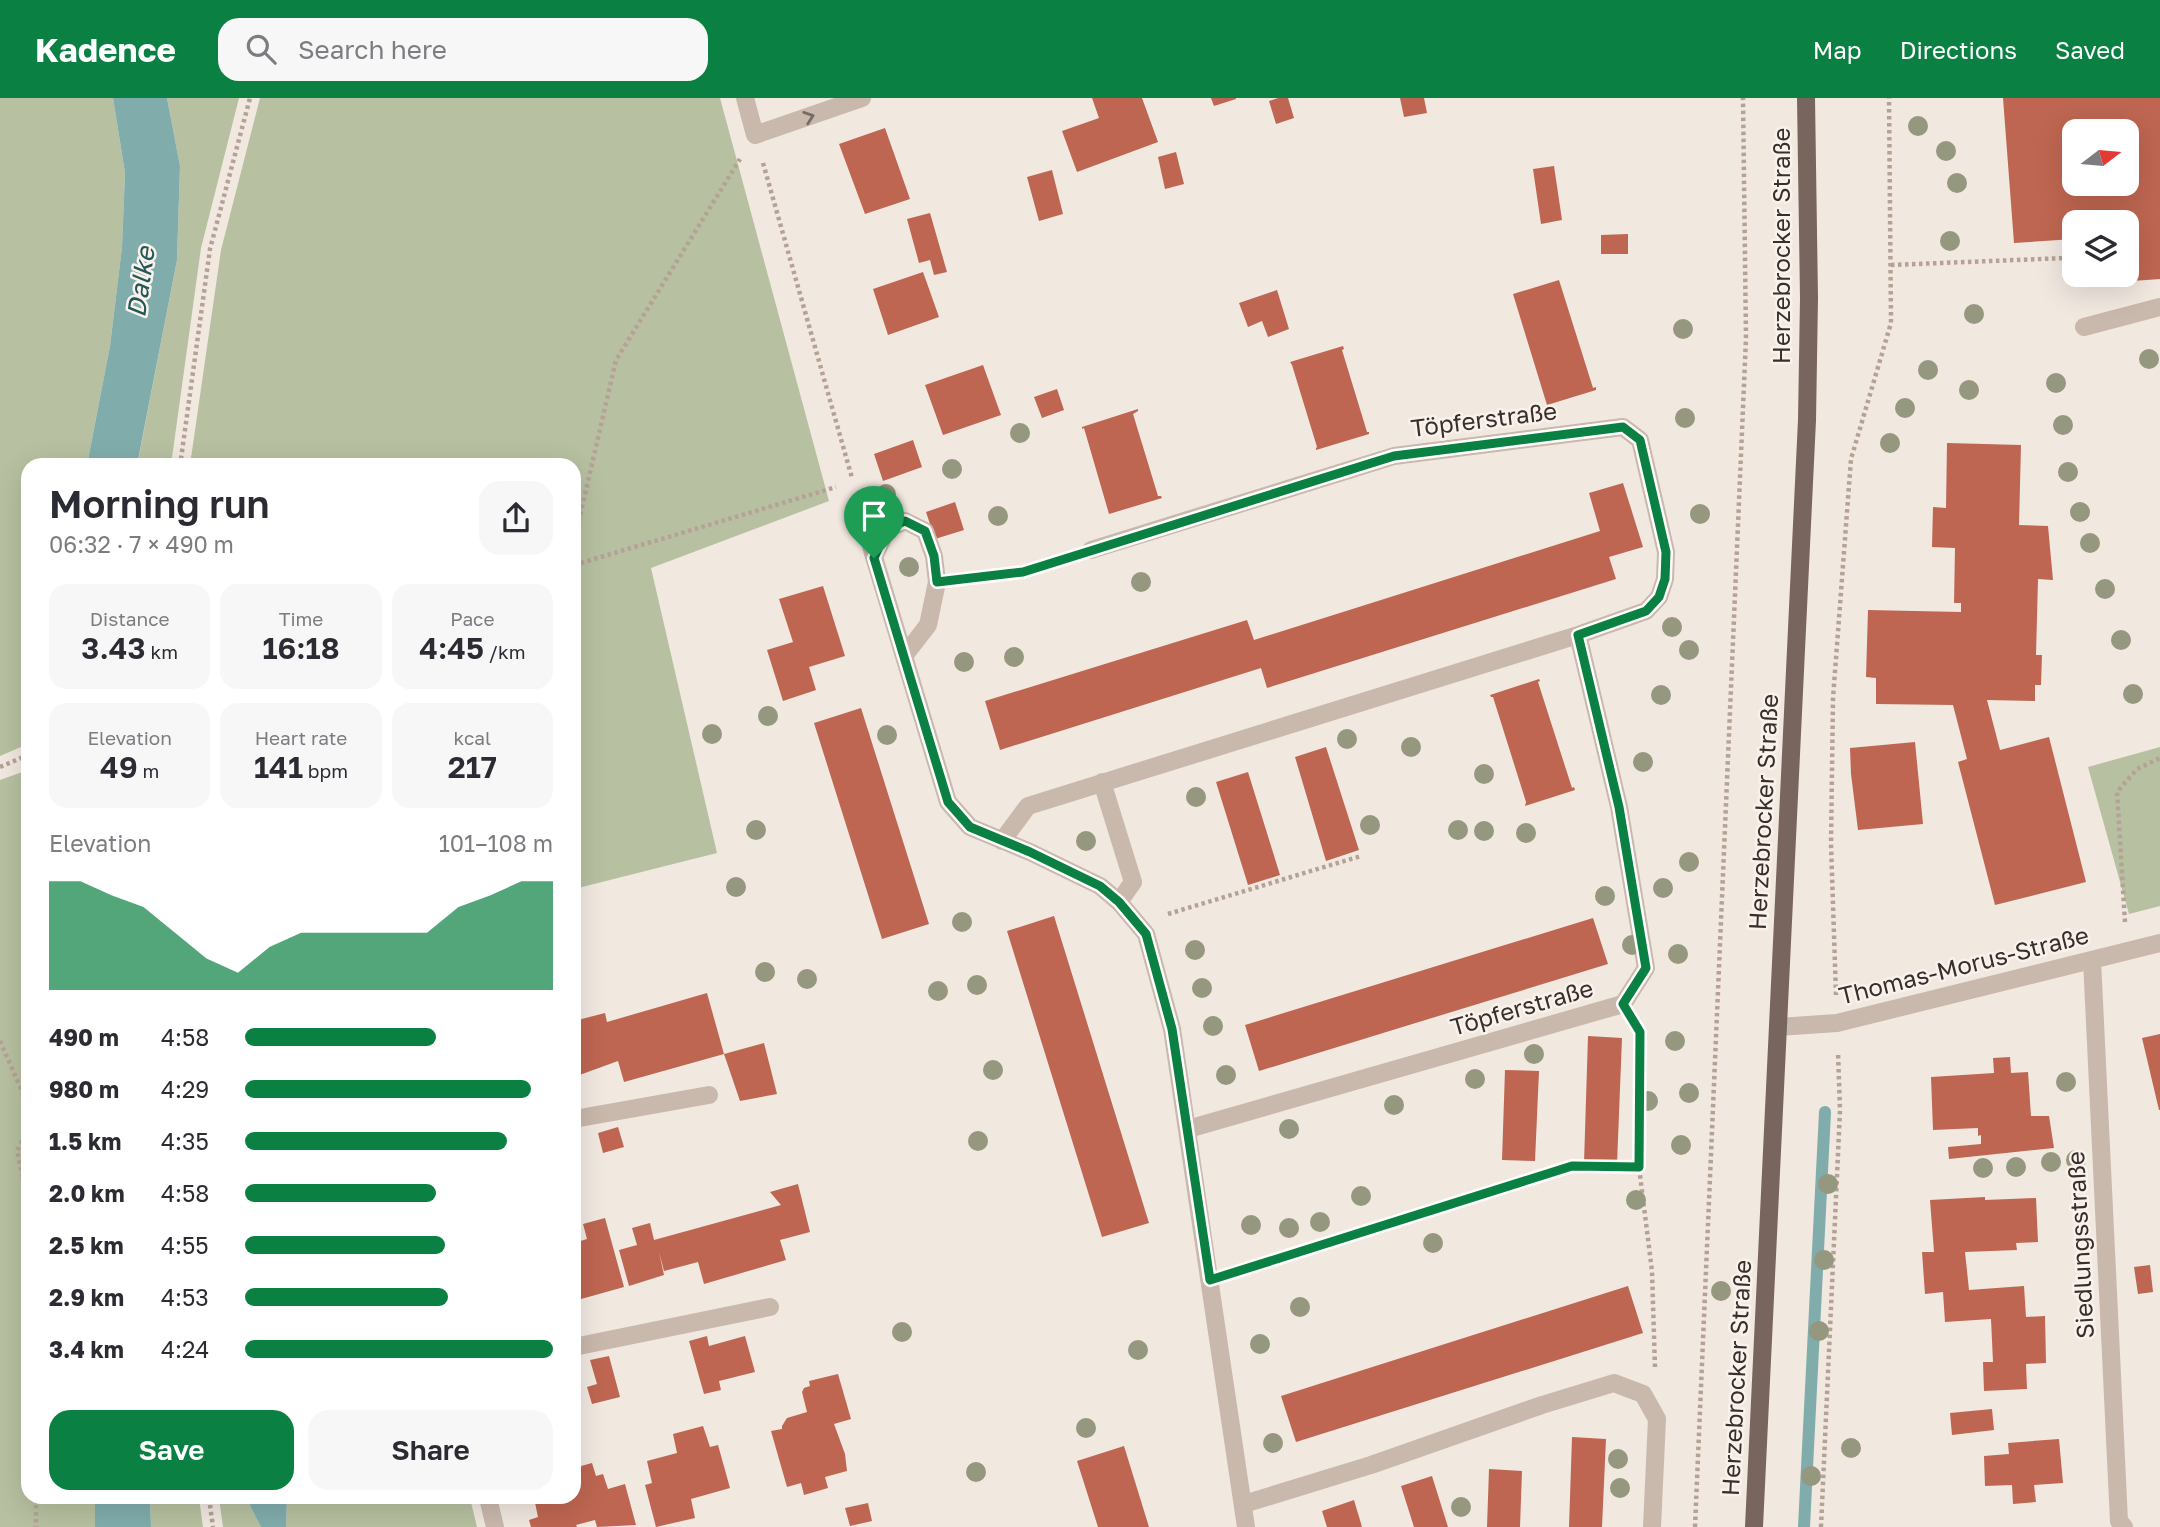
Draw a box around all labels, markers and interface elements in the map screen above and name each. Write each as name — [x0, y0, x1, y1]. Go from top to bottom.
search box — [218, 18, 708, 81]
text: Kadence — [35, 30, 176, 69]
icon: search — [242, 30, 280, 68]
text: Search here — [298, 34, 447, 65]
text: Map — [1813, 35, 1862, 64]
text: Directions — [1900, 35, 2017, 64]
text: Saved — [2055, 35, 2125, 64]
one-way arrow — [802, 111, 814, 125]
north arrow — [2062, 119, 2138, 196]
map controls — [2062, 119, 2139, 287]
street label: Herzebrocker Straße — [1766, 128, 1795, 364]
button: layers — [2062, 210, 2139, 287]
water label: Dalke — [120, 243, 161, 319]
street label: Töpferstraße — [1409, 395, 1559, 442]
text: Morning run — [49, 481, 270, 526]
button: share — [479, 481, 553, 555]
pin — [844, 486, 904, 558]
icon: arrive — [855, 497, 893, 535]
text: 06:32 · 7 × 490 m — [49, 530, 234, 558]
text: Distance — [90, 607, 170, 630]
text: Time — [279, 607, 323, 630]
text: Pace — [450, 607, 495, 630]
text: 3.43 — [81, 630, 146, 666]
text: 16:18 — [262, 630, 340, 666]
text: 4:45 — [419, 630, 484, 666]
text: km — [146, 640, 178, 663]
text: /km — [484, 640, 526, 663]
street label: Herzebrocker Straße — [1742, 693, 1783, 931]
text: Elevation — [87, 726, 172, 749]
text: Heart rate — [255, 726, 347, 749]
text: kcal — [454, 726, 491, 749]
text: 49 — [100, 749, 138, 785]
text: 141 — [254, 749, 303, 785]
text: 217 — [448, 749, 497, 785]
text: m — [138, 759, 159, 782]
text: bpm — [303, 759, 348, 782]
text: Elevation — [49, 829, 151, 857]
text: 101–108 m — [439, 829, 553, 857]
street label: Thomas-Morus-Straße — [1836, 919, 2092, 1010]
street label: Töpferstraße — [1447, 972, 1596, 1041]
text: 490 m — [49, 1023, 119, 1051]
text: 4:58 — [161, 1023, 209, 1051]
text: 980 m — [49, 1075, 119, 1103]
text: 4:29 — [161, 1075, 209, 1103]
text: 1.5 km — [49, 1127, 121, 1155]
text: 4:35 — [161, 1127, 209, 1155]
street label: Siedlungsstraße — [2060, 1151, 2099, 1340]
text: 2.0 km — [49, 1179, 125, 1207]
text: 4:58 — [161, 1179, 209, 1207]
text: 2.5 km — [49, 1231, 124, 1259]
text: 4:55 — [161, 1231, 209, 1259]
street label: Herzebrocker Straße — [1715, 1259, 1756, 1497]
text: 2.9 km — [49, 1283, 124, 1311]
text: 4:53 — [161, 1283, 209, 1311]
text: 3.4 km — [49, 1335, 124, 1363]
text: 4:24 — [161, 1335, 209, 1363]
button: Save — [49, 1410, 294, 1490]
button: Share — [308, 1410, 553, 1490]

